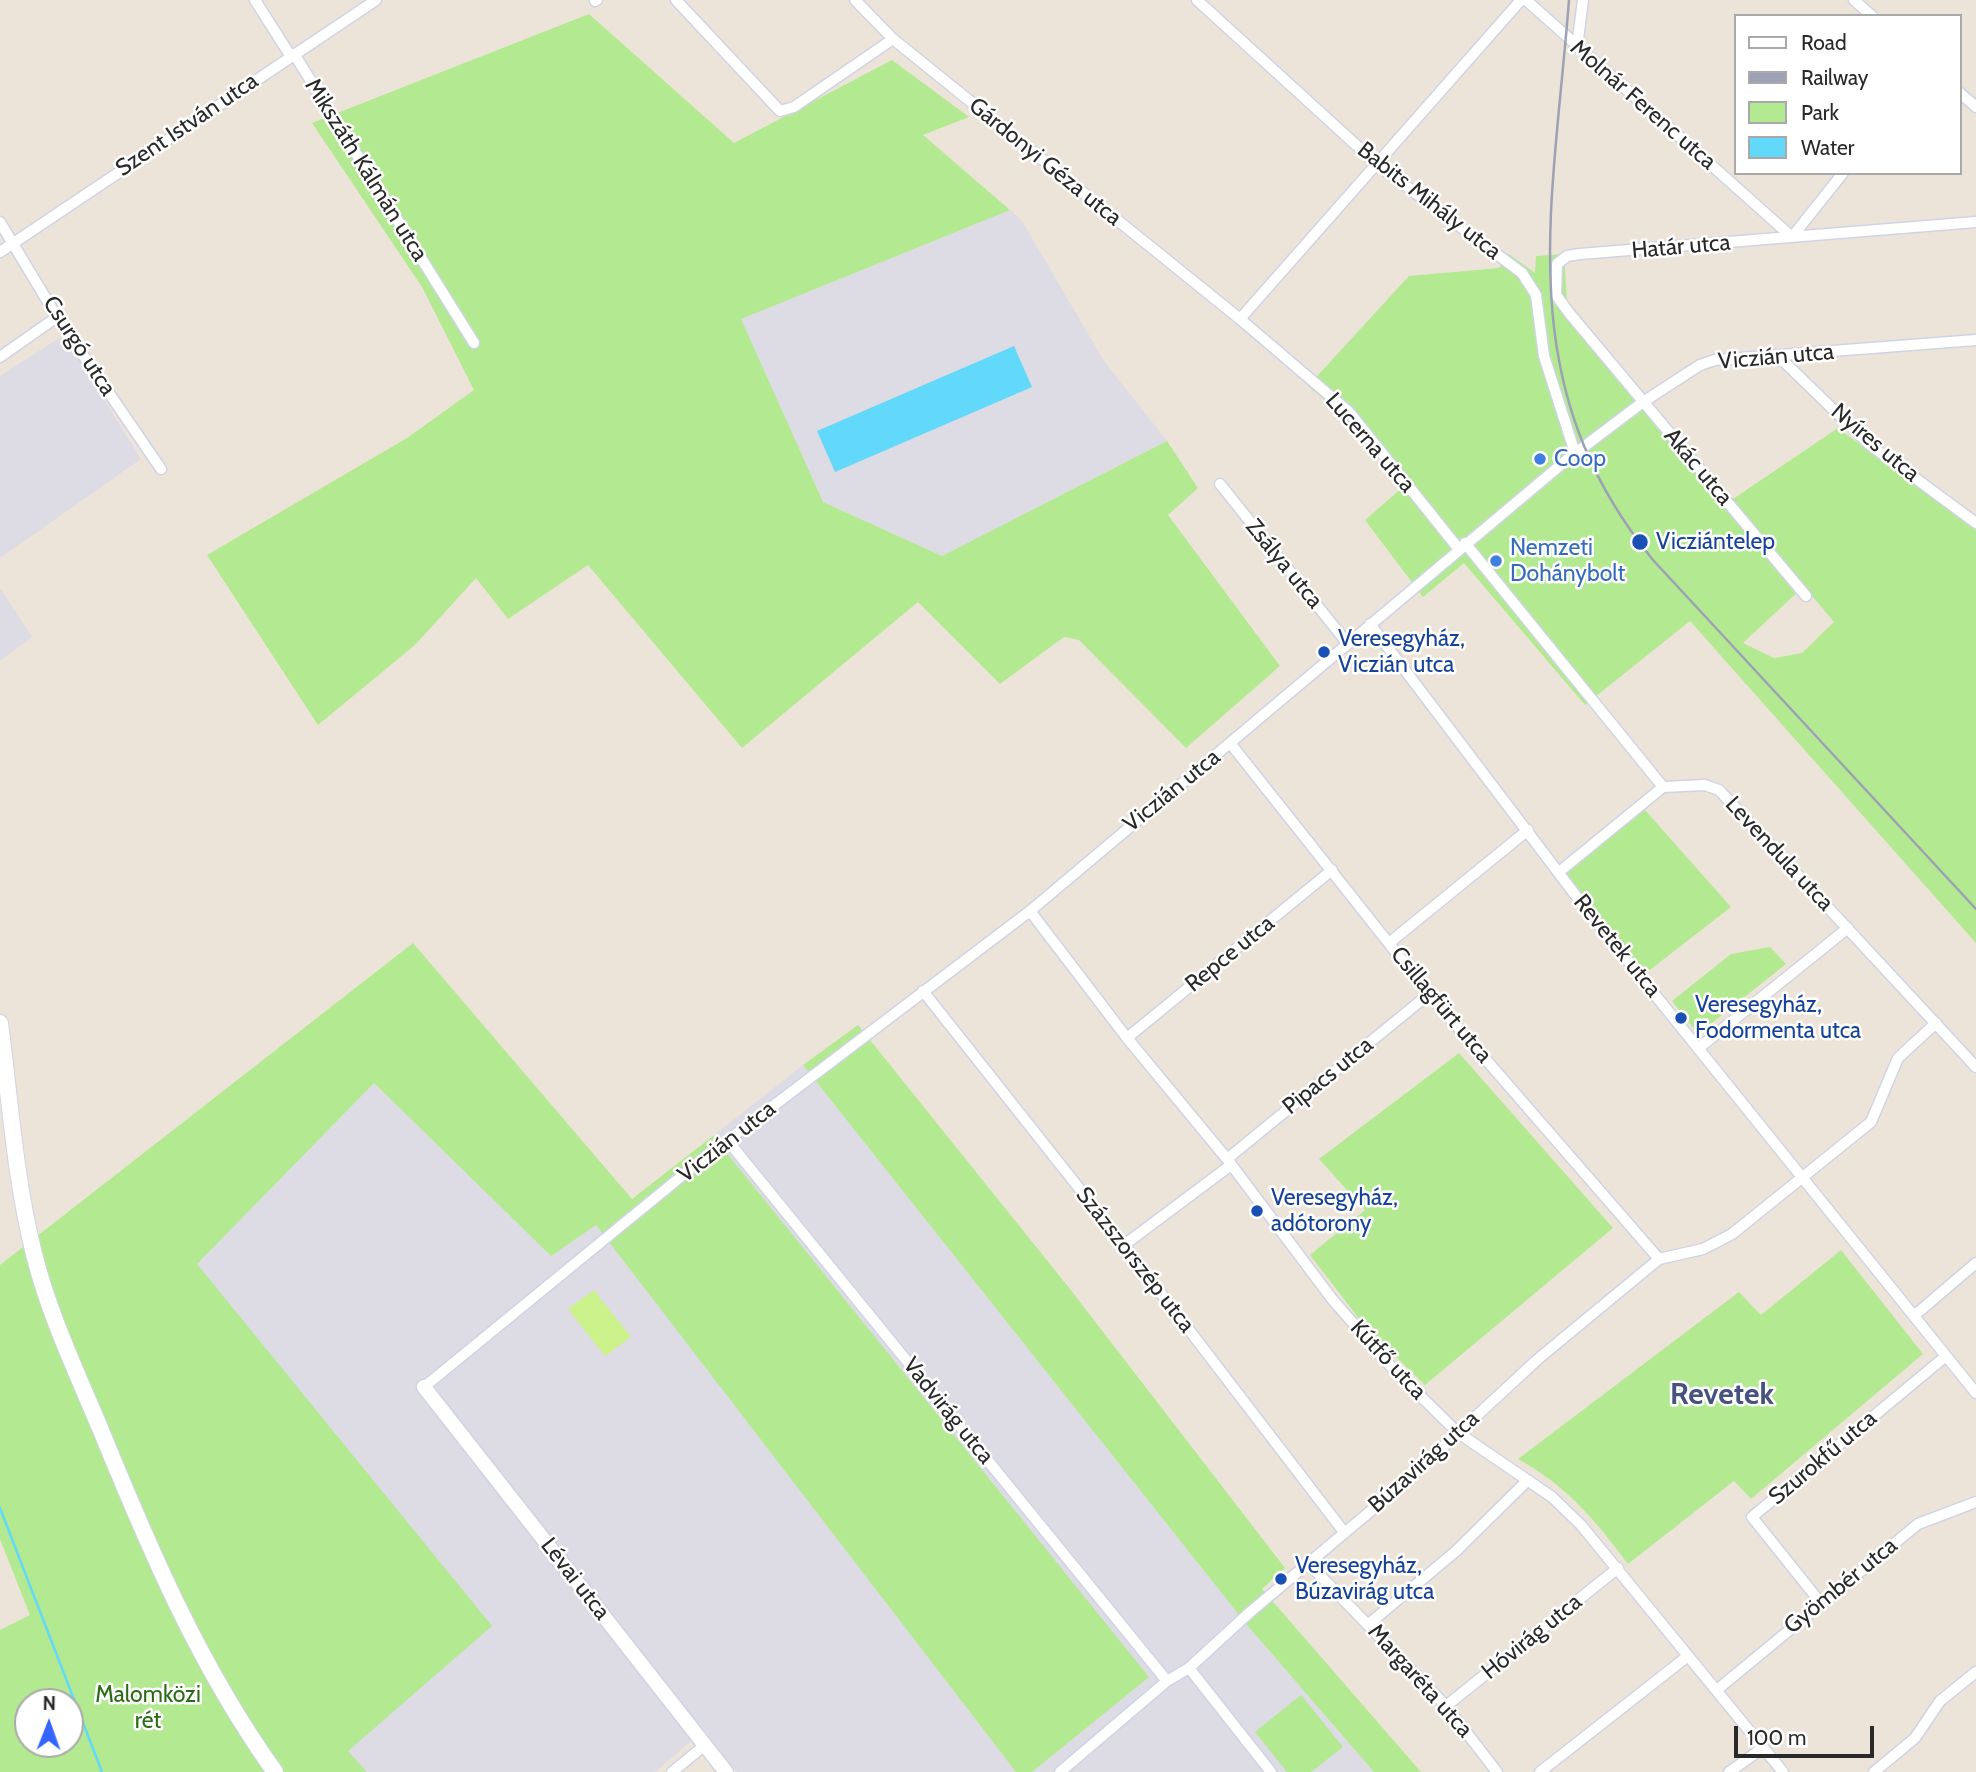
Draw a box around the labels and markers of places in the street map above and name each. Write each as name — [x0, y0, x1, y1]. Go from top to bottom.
place label: Coop — [1554, 445, 1606, 473]
marker: Coop — [1532, 451, 1548, 467]
place label: Vicziántelep — [1656, 528, 1775, 556]
marker: Vicziántelep — [1630, 532, 1650, 552]
place label: Nemzeti Dohánybolt — [1510, 534, 1625, 588]
marker: Nemzeti Dohánybolt — [1488, 553, 1504, 569]
place label: Veresegyház, Viczián utca — [1338, 625, 1465, 679]
marker: Veresegyház, Viczián utca — [1316, 644, 1332, 660]
place label: Veresegyház, Fodormenta utca — [1695, 991, 1861, 1045]
marker: Veresegyház, Fodormenta utca — [1673, 1010, 1689, 1026]
place label: Veresegyház, adótorony — [1271, 1184, 1398, 1238]
marker: Veresegyház, adótorony — [1249, 1203, 1265, 1219]
place label: Veresegyház, Búzavirág utca — [1295, 1552, 1434, 1606]
marker: Veresegyház, Búzavirág utca — [1273, 1571, 1289, 1587]

